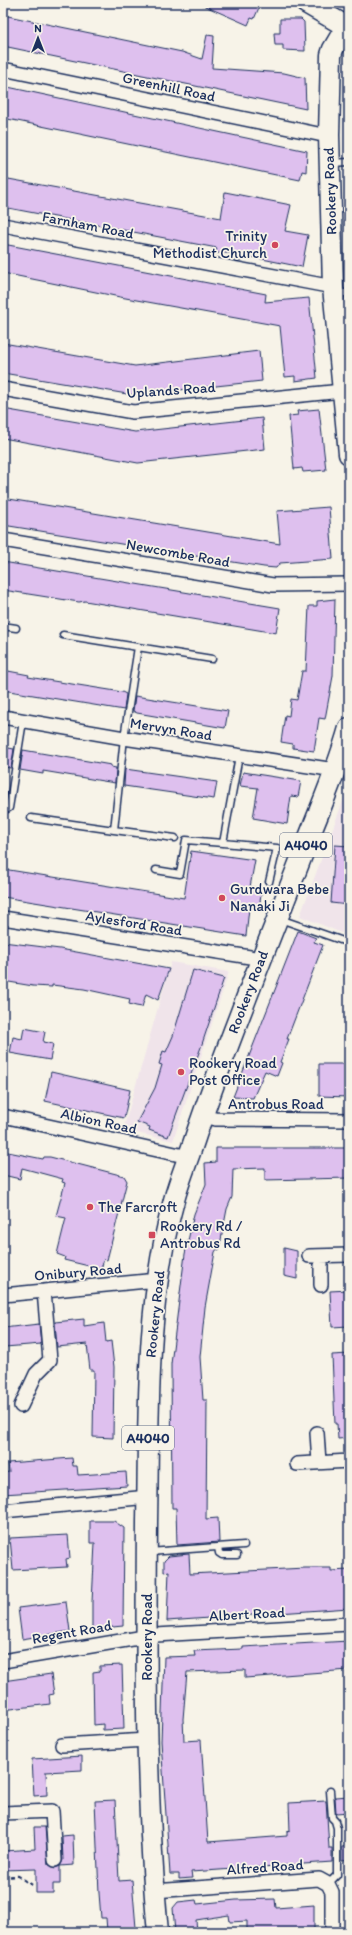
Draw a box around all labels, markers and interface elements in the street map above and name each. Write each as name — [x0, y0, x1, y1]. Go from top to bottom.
north arrow — [18, 18, 58, 58]
text: N — [34, 22, 42, 35]
street label: Greenhill Road — [121, 68, 217, 106]
street label: Rookery Road — [319, 146, 341, 235]
street label: Farnham Road — [41, 207, 135, 243]
place label: Trinity Methodist Church — [153, 227, 267, 262]
marker: Trinity Methodist Church — [270, 240, 280, 250]
street label: Uplands Road — [126, 378, 216, 402]
street label: Newcombe Road — [125, 535, 231, 571]
street label: Mervyn Road — [129, 714, 213, 744]
road number: A4040 — [280, 833, 332, 857]
place label: Gurdwara Bebe Nanaki Ji — [230, 880, 329, 915]
marker: Gurdwara Bebe Nanaki Ji — [217, 893, 227, 903]
street label: Aylesford Road — [84, 906, 184, 940]
street label: Rookery Road — [224, 947, 272, 1036]
place label: Rookery Road Post Office — [189, 1054, 277, 1089]
marker: Rookery Road Post Office — [176, 1067, 186, 1077]
street label: Antrobus Road — [228, 1095, 324, 1113]
street label: Albion Road — [59, 1104, 140, 1138]
place label: The Farcroft — [98, 1198, 177, 1216]
marker: The Farcroft — [85, 1202, 95, 1212]
place label: Rookery Rd / Antrobus Rd — [160, 1217, 243, 1252]
marker: Rookery Rd / Antrobus Rd — [147, 1230, 157, 1240]
street label: Onibury Road — [33, 1259, 123, 1285]
street label: Rookery Road — [141, 1269, 169, 1359]
road number: A4040 — [122, 1426, 174, 1450]
street label: Rookery Road — [138, 1592, 156, 1681]
street label: Albert Road — [208, 1603, 286, 1625]
street label: Regent Road — [31, 1616, 114, 1648]
street label: Alfred Road — [226, 1855, 304, 1879]

